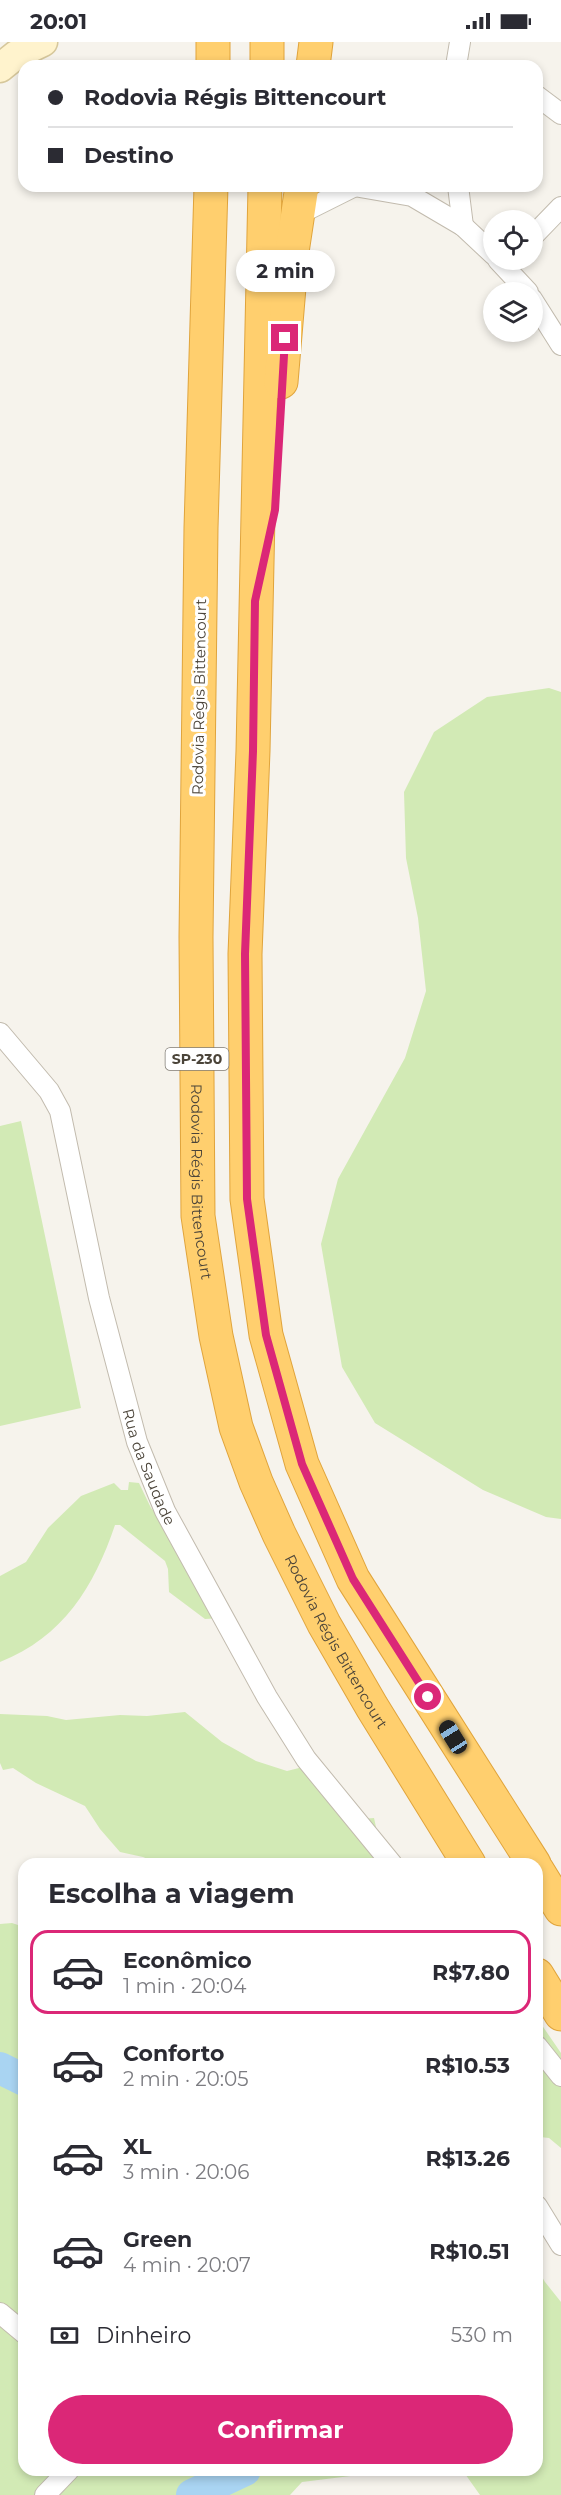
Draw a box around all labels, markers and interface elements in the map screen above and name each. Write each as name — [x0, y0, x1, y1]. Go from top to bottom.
text: 20:01 — [30, 8, 87, 35]
text: Rodovia Régis Bittencourt — [84, 84, 386, 111]
text: Destino — [84, 142, 174, 169]
map controls — [483, 210, 543, 342]
button: locate — [483, 210, 543, 270]
callout: 2 min — [236, 251, 334, 293]
text: 2 min — [256, 259, 315, 283]
button: layers — [483, 282, 543, 342]
route end — [271, 324, 298, 351]
street label: Rodovia Régis Bittencourt — [188, 599, 210, 795]
road number: SP-230 — [166, 1048, 228, 1070]
street label: Rodovia Régis Bittencourt — [188, 1084, 217, 1281]
street label: Rua da Saudade — [119, 1406, 180, 1528]
street label: Rodovia Régis Bittencourt — [281, 1551, 392, 1732]
route start — [414, 1683, 441, 1710]
car — [436, 1717, 470, 1757]
text: Escolha a viagem — [48, 1877, 295, 1910]
icon: car — [51, 1945, 105, 1999]
text: Econômico — [123, 1947, 252, 1974]
text: R$7.80 — [432, 1959, 510, 1986]
text: 1 min · 20:04 — [123, 1974, 246, 1998]
icon: car — [51, 2038, 105, 2092]
text: Conforto — [123, 2040, 224, 2067]
text: R$10.53 — [425, 2052, 510, 2079]
text: 2 min · 20:05 — [123, 2067, 249, 2091]
icon: car — [51, 2131, 105, 2185]
text: XL — [123, 2133, 152, 2160]
text: R$13.26 — [425, 2145, 510, 2172]
text: 3 min · 20:06 — [123, 2160, 249, 2184]
icon: car — [51, 2224, 105, 2278]
text: Green — [123, 2226, 192, 2253]
text: R$10.51 — [429, 2238, 510, 2265]
text: 4 min · 20:07 — [123, 2253, 251, 2277]
icon: cash — [48, 2319, 81, 2352]
text: Dinheiro — [96, 2322, 191, 2349]
text: 530 m — [451, 2323, 513, 2347]
button: Confirmar — [48, 2395, 513, 2464]

